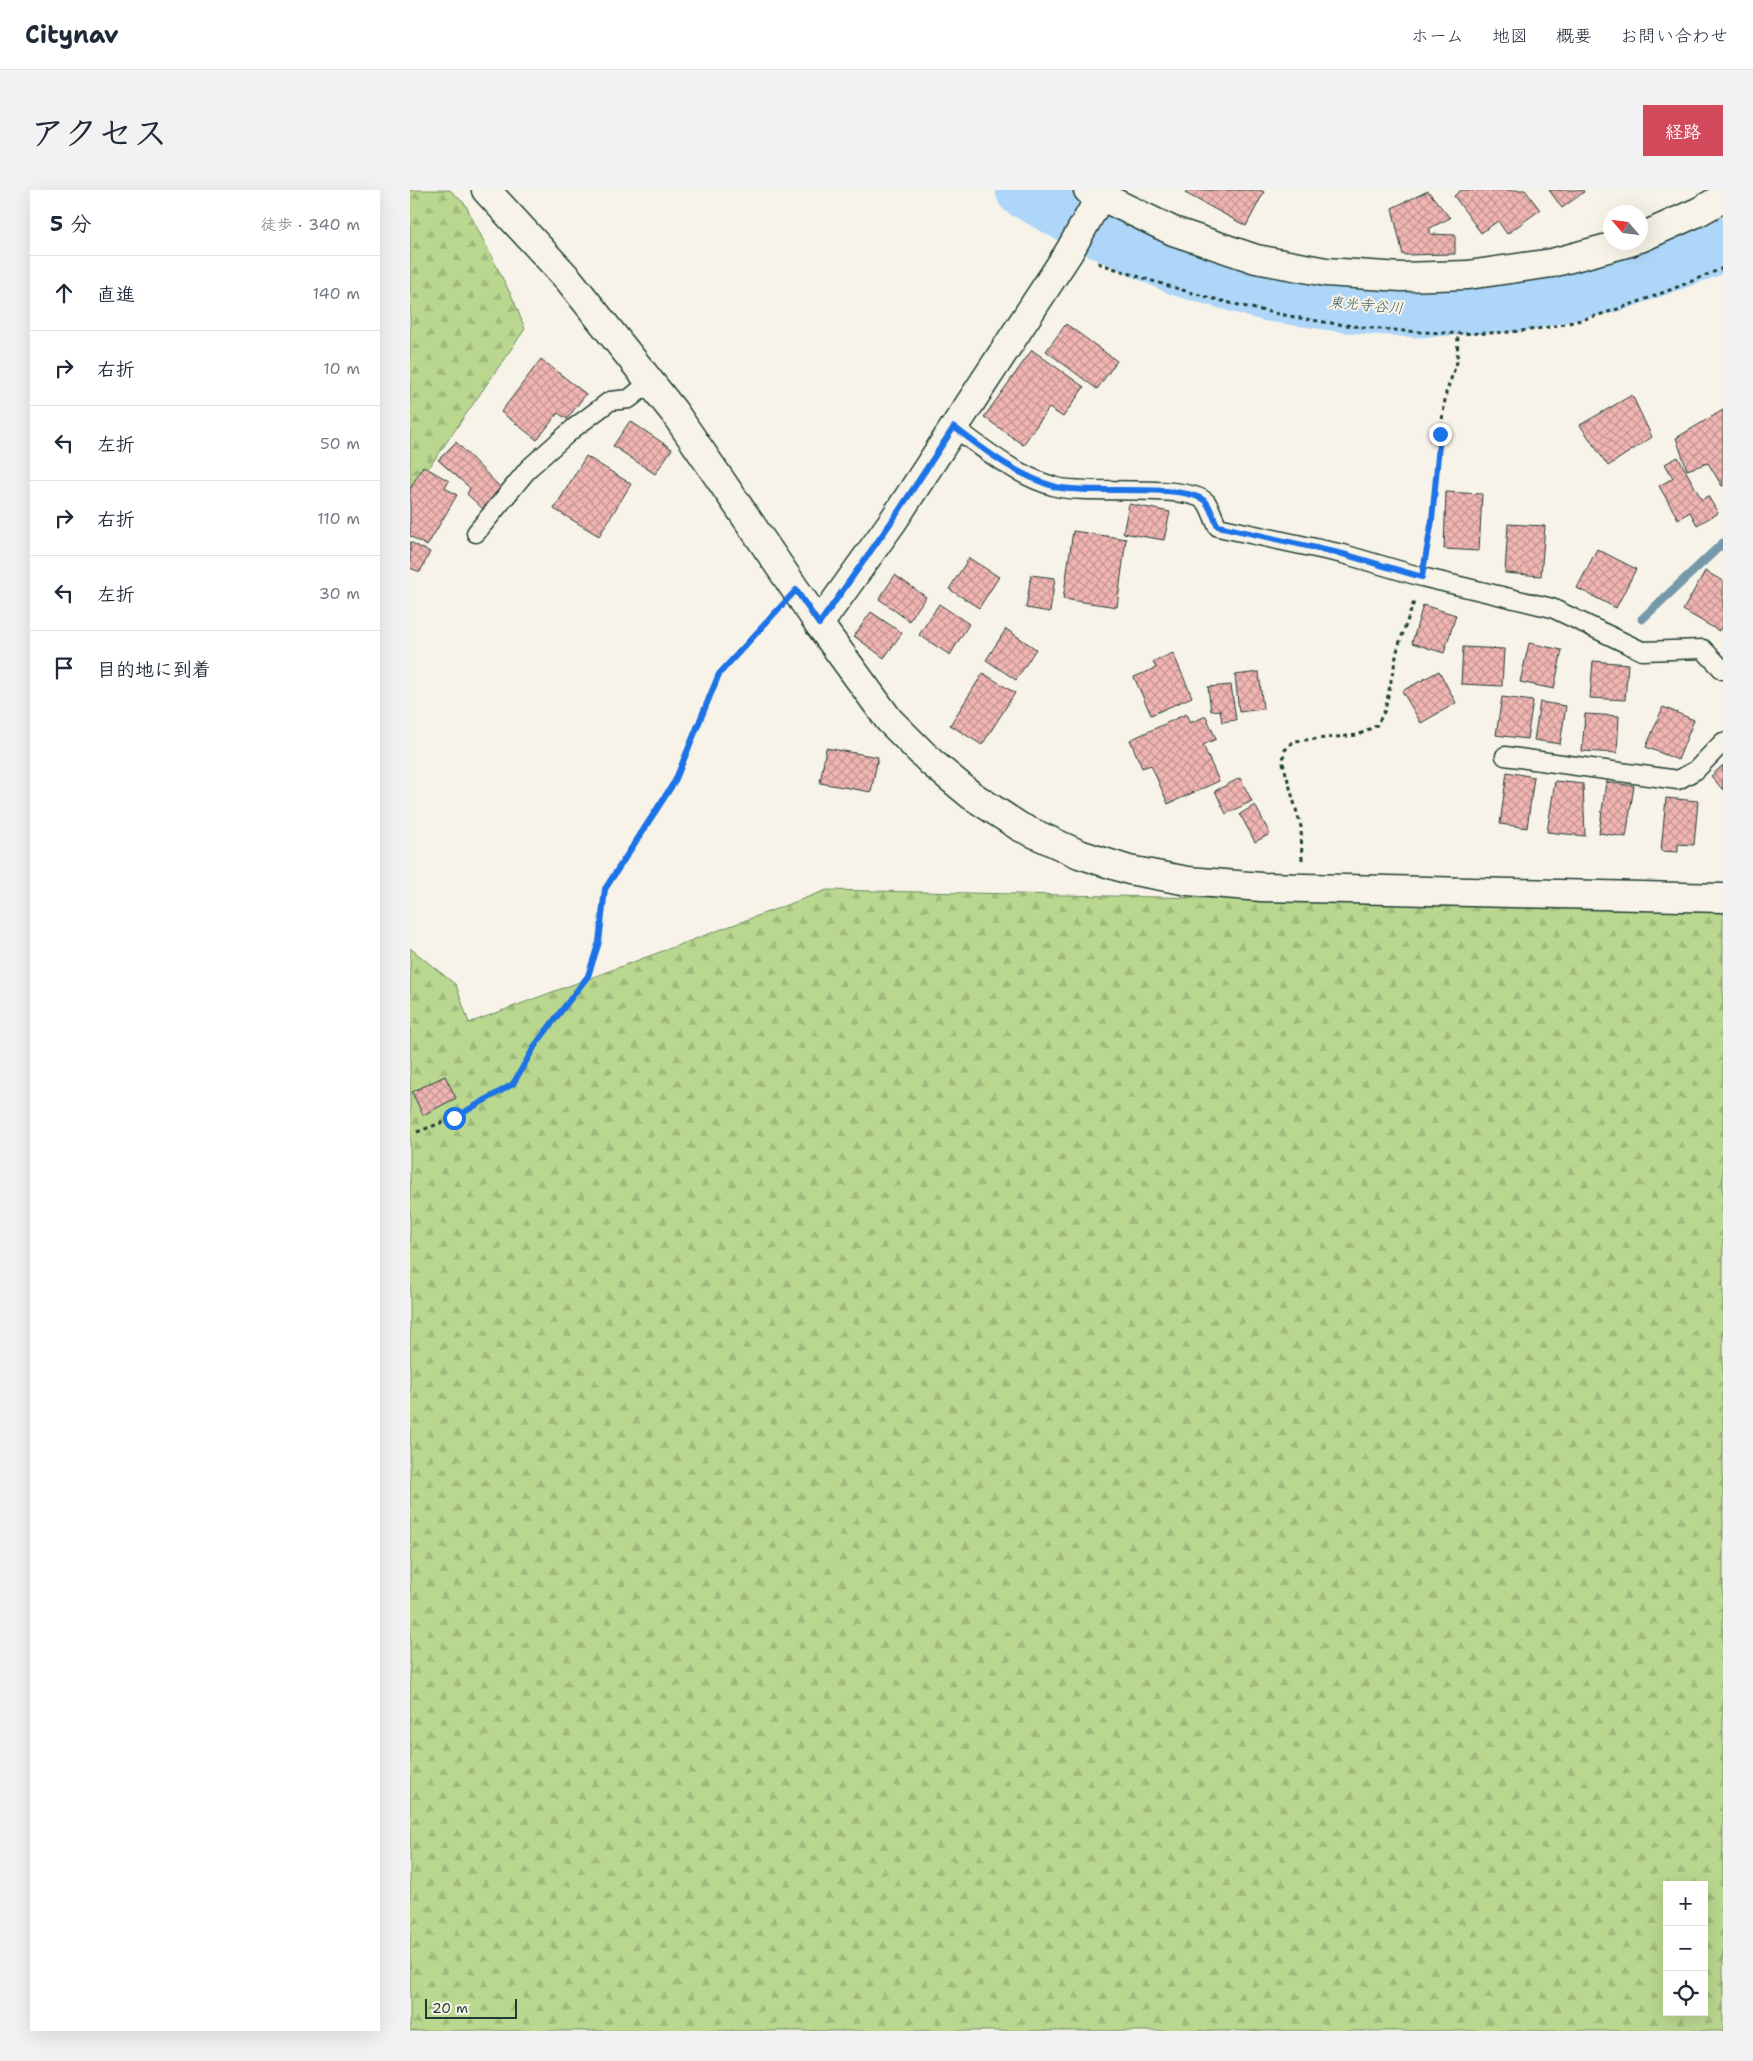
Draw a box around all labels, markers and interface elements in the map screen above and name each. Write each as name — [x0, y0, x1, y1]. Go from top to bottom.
text: Citynav — [25, 19, 119, 51]
text: ホーム — [1411, 24, 1464, 48]
text: 地図 — [1492, 24, 1528, 48]
text: 概要 — [1556, 24, 1592, 48]
text: お問い合わせ — [1620, 24, 1728, 48]
button: 経路 — [1643, 105, 1723, 156]
text: アクセス — [30, 109, 168, 156]
north arrow — [1603, 205, 1648, 250]
text: 5 分 — [50, 210, 91, 238]
text: 徒歩 · 340 m — [260, 214, 360, 235]
icon: ahead — [50, 279, 78, 307]
text: 直進 — [97, 282, 135, 307]
text: 140 m — [313, 283, 360, 304]
water label: 東光寺谷川 — [1328, 292, 1404, 318]
icon: right — [50, 354, 78, 382]
text: 右折 — [97, 357, 135, 382]
text: 10 m — [323, 358, 360, 379]
route end — [1429, 423, 1452, 446]
icon: left — [50, 429, 78, 457]
text: 左折 — [97, 432, 135, 457]
text: 50 m — [320, 433, 360, 454]
icon: right — [50, 504, 78, 532]
text: 右折 — [97, 507, 135, 532]
text: 110 m — [317, 508, 360, 529]
icon: left — [50, 579, 78, 607]
text: 左折 — [97, 582, 135, 607]
text: 30 m — [319, 583, 360, 604]
icon: arrive — [50, 654, 78, 682]
text: 目的地に到着 — [97, 657, 211, 682]
route start — [443, 1107, 466, 1130]
map controls — [1663, 1881, 1708, 2016]
button: + — [1663, 1881, 1708, 1926]
button: − — [1663, 1926, 1708, 1971]
button: locate — [1663, 1971, 1708, 2016]
scale bar — [425, 1996, 518, 2019]
text: 20 m — [432, 1999, 468, 2017]

